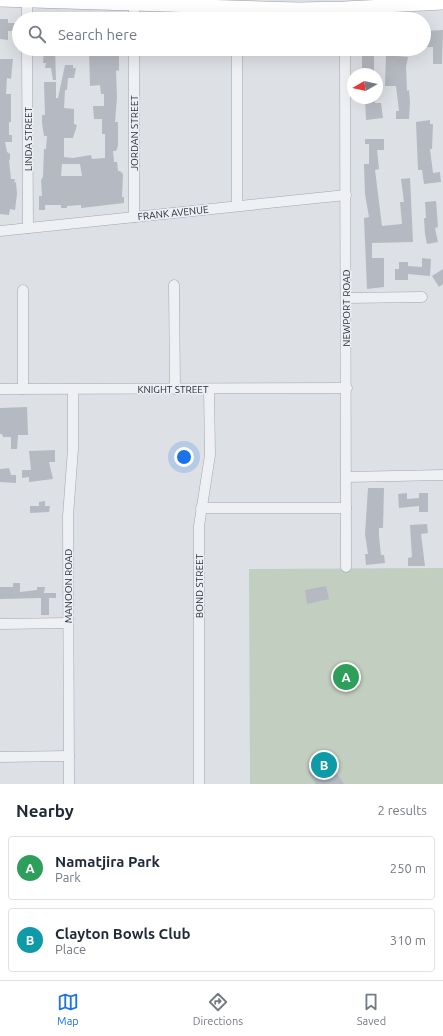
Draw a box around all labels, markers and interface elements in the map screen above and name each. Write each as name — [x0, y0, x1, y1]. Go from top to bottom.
search box — [12, 12, 431, 56]
icon: search — [26, 23, 48, 45]
text: Search here — [58, 26, 137, 43]
north arrow — [347, 68, 383, 104]
street label: JORDAN STREET — [129, 95, 140, 171]
street label: LINDA STREET — [23, 106, 34, 171]
street label: FRANK AVENUE — [137, 204, 209, 222]
street label: NEWPORT ROAD — [341, 269, 352, 347]
street label: KNIGHT STREET — [137, 384, 209, 395]
your location — [174, 447, 194, 467]
street label: MANOON ROAD — [63, 549, 74, 623]
street label: BOND STREET — [194, 553, 205, 618]
pin: A — [333, 662, 359, 692]
pin: B — [311, 750, 337, 780]
text: Nearby — [16, 801, 74, 820]
text: 2 results — [377, 803, 427, 817]
text: Namatjira Park — [55, 853, 160, 870]
text: A — [25, 861, 35, 875]
text: 250 m — [390, 861, 426, 875]
text: Park — [55, 870, 81, 884]
text: Clayton Bowls Club — [55, 925, 191, 942]
text: B — [26, 933, 34, 947]
text: 310 m — [390, 933, 426, 947]
text: Place — [55, 942, 86, 956]
tab: Map — [57, 991, 79, 1027]
tab: Directions — [193, 991, 243, 1027]
tab: Saved — [357, 991, 386, 1027]

